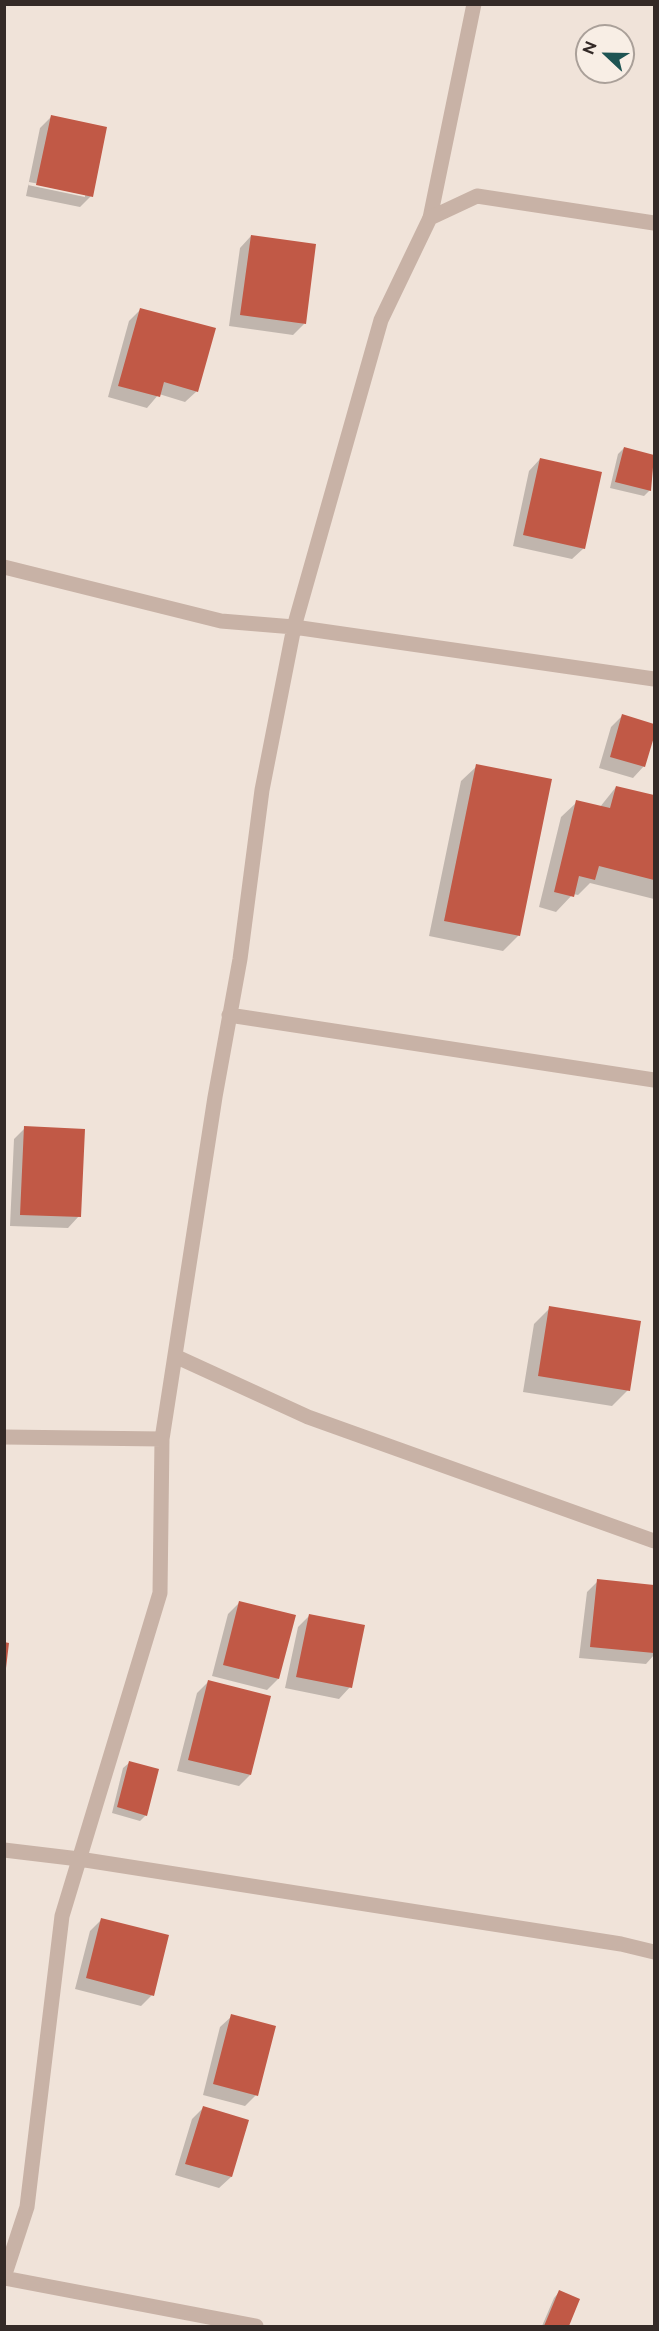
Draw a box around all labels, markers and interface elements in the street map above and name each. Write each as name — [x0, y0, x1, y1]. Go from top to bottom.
north arrow — [575, 24, 635, 84]
text: N — [579, 39, 601, 57]

